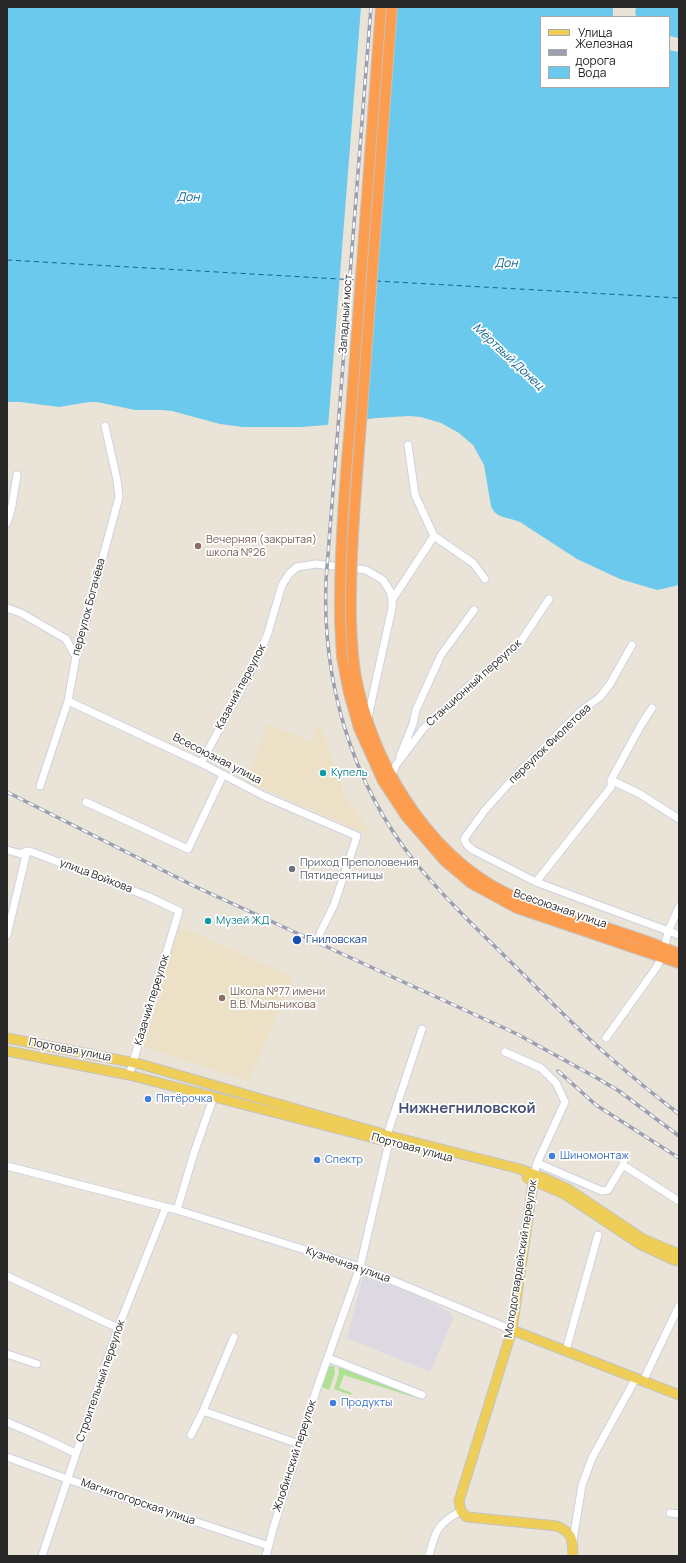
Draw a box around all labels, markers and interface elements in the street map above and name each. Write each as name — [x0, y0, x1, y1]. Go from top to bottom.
legend — [540, 16, 670, 88]
text: Улица — [578, 24, 612, 41]
text: Железная дорога — [575, 35, 633, 69]
text: Вода — [578, 64, 606, 81]
water label: Дон — [176, 191, 200, 205]
water label: Дон — [494, 257, 518, 271]
street label: Западный мост — [337, 274, 355, 354]
water label: Мёртвый Донец — [470, 321, 546, 393]
place label: Вечерняя (закрытая) школа №26 — [206, 533, 317, 559]
marker: Вечерняя (закрытая) школа №26 — [193, 541, 203, 551]
street label: переулок Богачёва — [70, 557, 108, 657]
street label: Станционный переулок — [424, 637, 524, 729]
street label: Казачий переулок — [213, 642, 269, 732]
street label: переулок Фиолетова — [506, 701, 594, 787]
street label: Всесоюзная улица — [170, 731, 264, 787]
place label: Купель — [331, 766, 368, 780]
marker: Купель — [318, 768, 328, 778]
street label: улица Войкова — [58, 856, 134, 896]
place label: Приход Преполовения Пятидесятницы — [300, 856, 419, 882]
marker: Приход Преполовения Пятидесятницы — [287, 864, 297, 874]
street label: Всесоюзная улица — [512, 887, 608, 931]
place label: Музей ЖД — [216, 914, 269, 928]
marker: Музей ЖД — [203, 916, 213, 926]
place label: Гниловская — [306, 933, 367, 947]
marker: Гниловская — [291, 934, 303, 946]
street label: Казачий переулок — [132, 953, 172, 1047]
place label: Школа №77 имени В.В. Мыльникова — [230, 985, 325, 1011]
marker: Школа №77 имени В.В. Мыльникова — [217, 993, 227, 1003]
street label: Портовая улица — [28, 1036, 112, 1064]
place label: Пятёрочка — [156, 1092, 212, 1106]
marker: Пятёрочка — [143, 1094, 153, 1104]
district label: Нижнегниловской — [398, 1100, 536, 1118]
street label: Портовая улица — [370, 1131, 454, 1165]
place label: Шиномонтаж — [560, 1149, 629, 1163]
marker: Шиномонтаж — [547, 1151, 557, 1161]
place label: Спектр — [325, 1153, 363, 1167]
marker: Спектр — [312, 1155, 322, 1165]
street label: Молодогвардейский переулок — [502, 1179, 540, 1339]
street label: Кузнечная улица — [304, 1244, 392, 1286]
street label: Строительный переулок — [74, 1318, 128, 1444]
place label: Продукты — [341, 1396, 392, 1410]
street label: Жлобинский переулок — [271, 1398, 319, 1514]
marker: Продукты — [328, 1398, 338, 1408]
street label: Магнитогорская улица — [79, 1476, 197, 1528]

